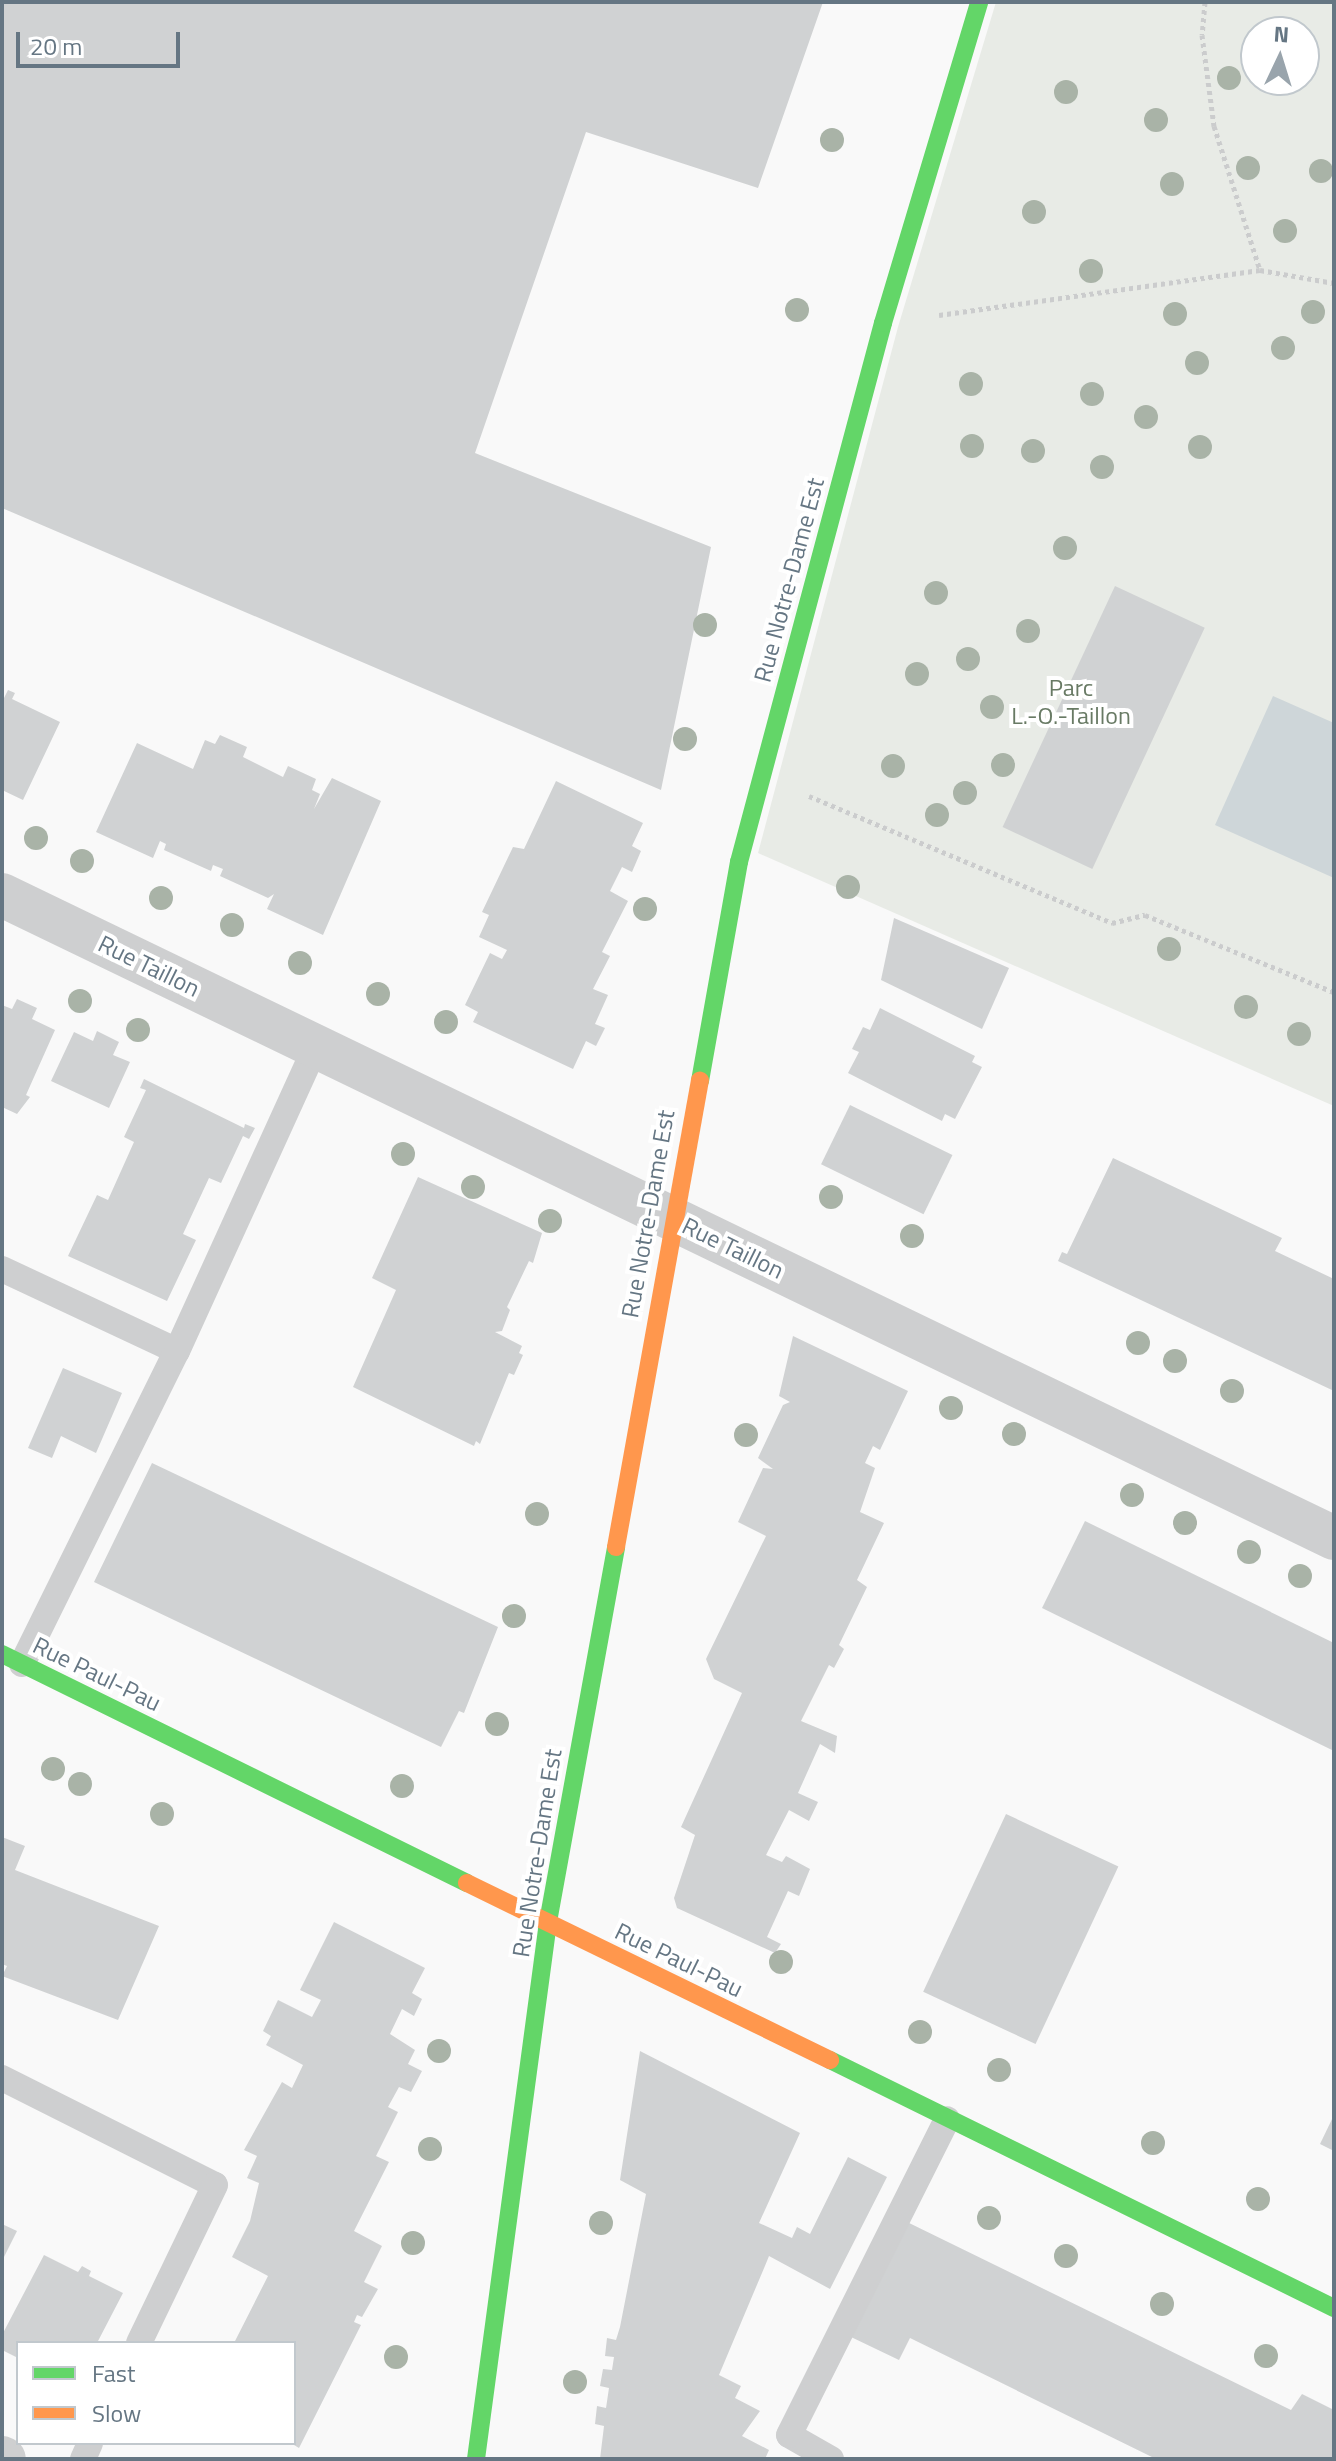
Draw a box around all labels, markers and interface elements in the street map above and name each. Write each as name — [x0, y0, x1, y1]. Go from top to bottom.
scale bar — [20, 16, 184, 66]
north arrow — [1240, 16, 1320, 96]
text: N — [1273, 17, 1290, 52]
text: 20 m — [30, 28, 82, 64]
street label: Rue Notre-Dame Est — [748, 475, 830, 685]
park label: Parc L.-O.-Taillon — [1011, 674, 1131, 730]
street label: Rue Taillon — [94, 929, 204, 1003]
street label: Rue Notre-Dame Est — [616, 1108, 680, 1320]
street label: Rue Taillon — [678, 1211, 788, 1285]
street label: Rue Paul-Pau — [28, 1631, 166, 1717]
street label: Rue Notre-Dame Est — [506, 1747, 568, 1959]
street label: Rue Paul-Pau — [610, 1917, 748, 2003]
legend — [16, 2341, 296, 2445]
text: Fast — [92, 2355, 135, 2391]
text: Slow — [92, 2395, 141, 2431]

